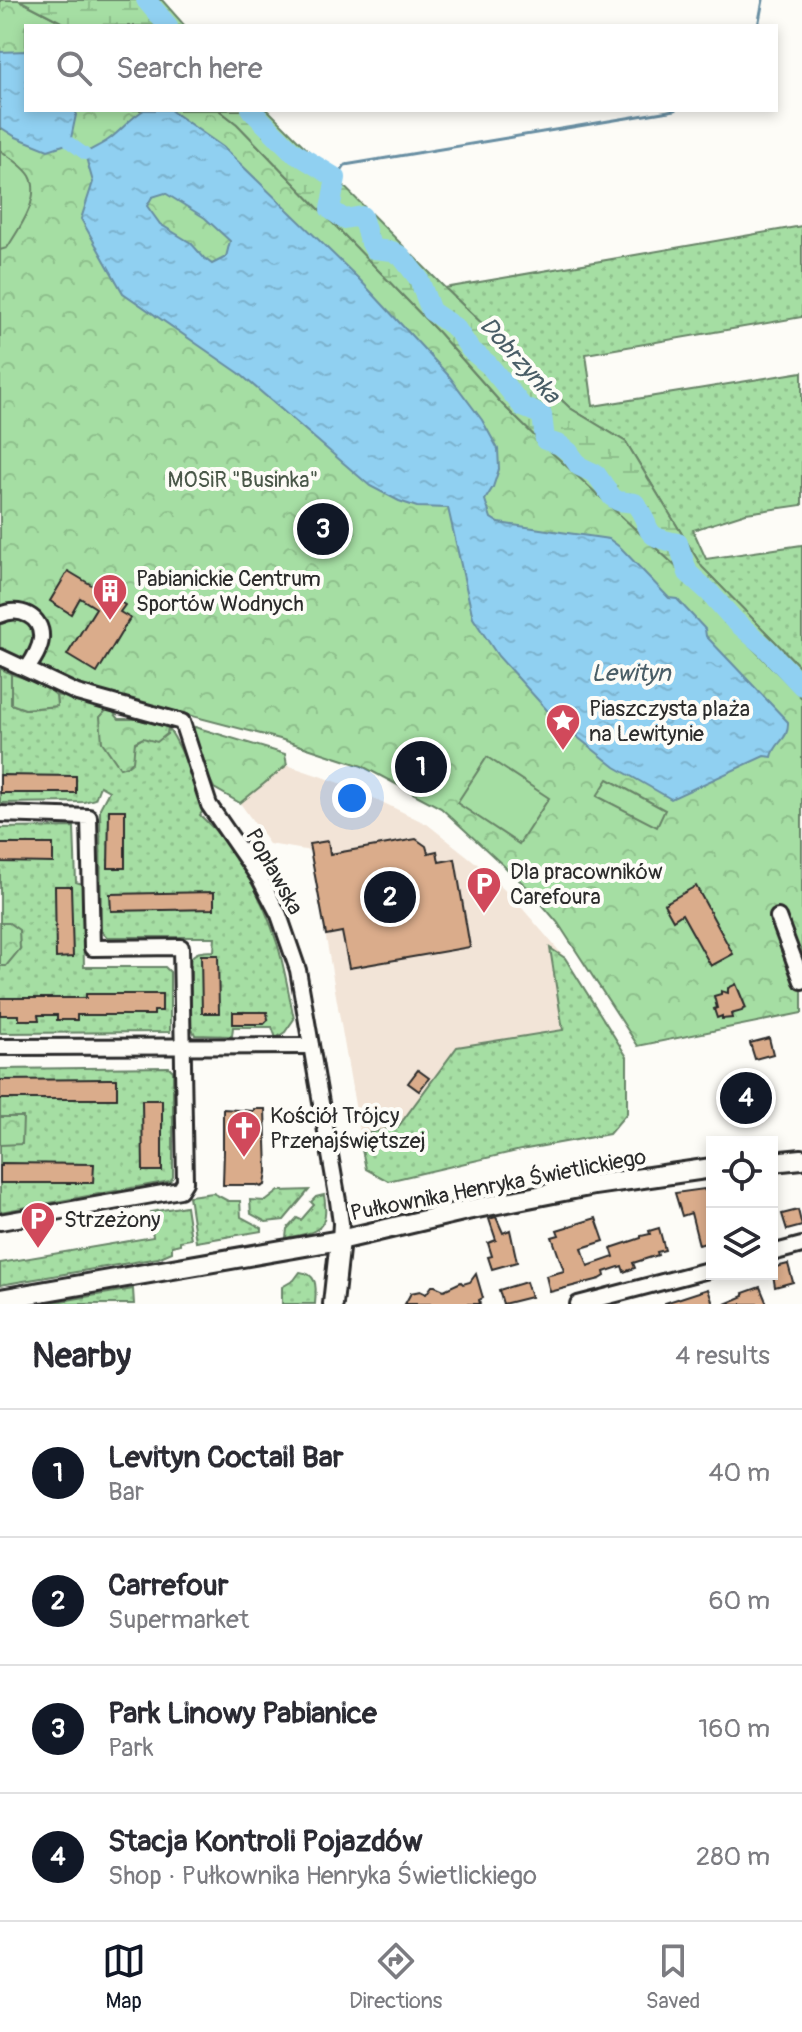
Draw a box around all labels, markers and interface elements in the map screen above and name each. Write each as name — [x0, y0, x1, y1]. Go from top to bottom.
search box — [24, 24, 778, 112]
icon: search — [52, 46, 96, 90]
text: Search here — [116, 50, 263, 87]
water label: Dobrzynka — [473, 311, 567, 411]
park label: MOSiR "Businka" — [168, 466, 318, 494]
pin: 3 — [297, 499, 349, 559]
place label: Pabianickie Centrum Sportów Wodnych — [136, 565, 321, 618]
building icon: Pabianickie Centrum Sportów Wodnych — [91, 572, 129, 622]
water label: Lewityn — [591, 659, 672, 688]
place label: Piaszczysta plaża na Lewitynie — [589, 695, 750, 748]
place icon: Piaszczysta plaża na Lewitynie — [544, 702, 582, 752]
pin: 1 — [395, 737, 447, 797]
your location — [332, 778, 372, 818]
street label: Popławska — [239, 823, 309, 920]
place label: Dla pracowników Carefoura — [510, 858, 663, 911]
parking icon: Dla pracowników Carefoura — [465, 865, 503, 915]
pin: 2 — [364, 867, 416, 927]
pin: 4 — [720, 1068, 772, 1128]
place label: Kościół Trójcy Przenajświętszej — [270, 1102, 426, 1155]
church icon: Kościół Trójcy Przenajświętszej — [225, 1109, 263, 1159]
map controls — [706, 1136, 778, 1280]
button: locate — [706, 1136, 778, 1208]
street label: Pułkownika Henryka Świetlickiego — [348, 1143, 649, 1227]
parking icon: Strzeżony — [19, 1200, 57, 1250]
place label: Strzeżony — [64, 1206, 160, 1234]
button: layers — [706, 1208, 778, 1280]
text: Nearby — [32, 1335, 131, 1378]
text: 4 results — [675, 1340, 770, 1372]
text: Levityn Coctail Bar — [108, 1439, 343, 1476]
text: 1 — [53, 1457, 63, 1489]
text: 40 m — [708, 1457, 770, 1489]
text: Bar — [108, 1476, 144, 1508]
text: Carrefour — [108, 1567, 228, 1604]
text: 2 — [51, 1585, 65, 1617]
text: 60 m — [708, 1585, 770, 1617]
text: Supermarket — [108, 1604, 249, 1636]
text: Park Linowy Pabianice — [108, 1695, 377, 1732]
text: 3 — [51, 1713, 65, 1745]
text: 160 m — [698, 1713, 770, 1745]
text: Park — [108, 1732, 154, 1764]
text: Stacja Kontroli Pojazdów — [108, 1823, 423, 1860]
text: 4 — [50, 1841, 66, 1873]
text: 280 m — [696, 1841, 770, 1873]
text: Shop · Pułkownika Henryka Świetlickiego — [108, 1860, 537, 1892]
tab: Map — [102, 1939, 146, 2015]
tab: Directions — [349, 1939, 442, 2015]
tab: Saved — [646, 1939, 700, 2015]

